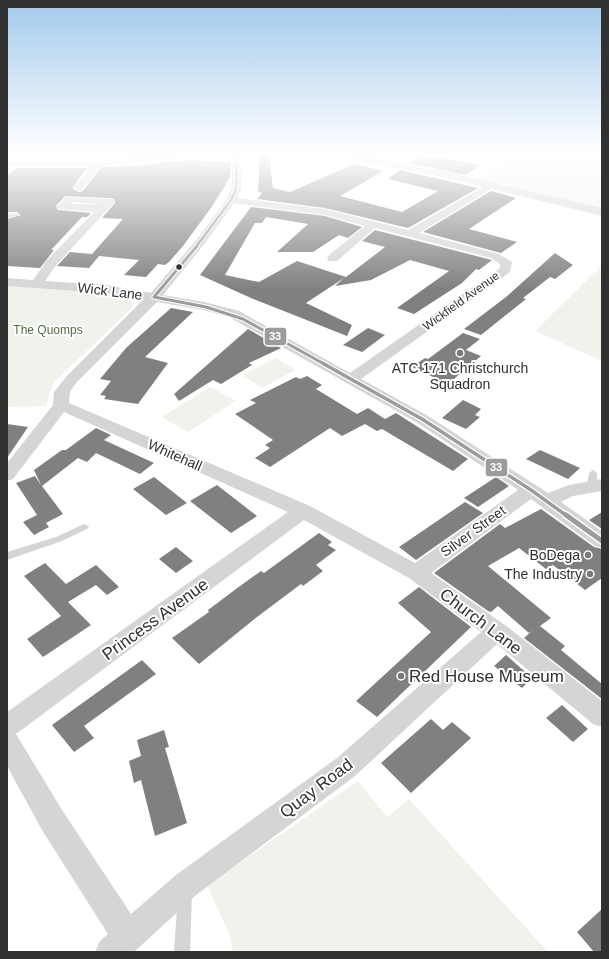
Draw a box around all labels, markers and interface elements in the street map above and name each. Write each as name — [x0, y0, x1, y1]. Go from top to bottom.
unlabelled marker — [174, 262, 184, 272]
street label: Wickfield Avenue — [420, 268, 502, 333]
street label: Wick Lane — [77, 279, 144, 303]
park label: The Quomps — [13, 323, 83, 337]
line badge: 33 — [264, 327, 287, 346]
text: 33 — [269, 330, 281, 342]
marker: ATC 171 Christchurch Squadron — [455, 348, 465, 358]
place label: ATC 171 Christchurch Squadron — [392, 360, 528, 392]
street label: Whitehall — [145, 436, 205, 474]
line badge: 33 — [485, 458, 508, 477]
text: 33 — [490, 461, 502, 473]
street label: Silver Street — [437, 502, 509, 560]
place label: BoDega — [529, 547, 580, 563]
marker: BoDega — [583, 550, 593, 560]
place label: The Industry — [504, 566, 582, 582]
marker: The Industry — [585, 569, 595, 579]
street label: Princess Avenue — [99, 575, 212, 664]
street label: Church Lane — [436, 585, 525, 658]
place label: Red House Museum — [409, 667, 564, 686]
marker: Red House Museum — [396, 671, 406, 681]
street label: Quay Road — [276, 755, 356, 822]

